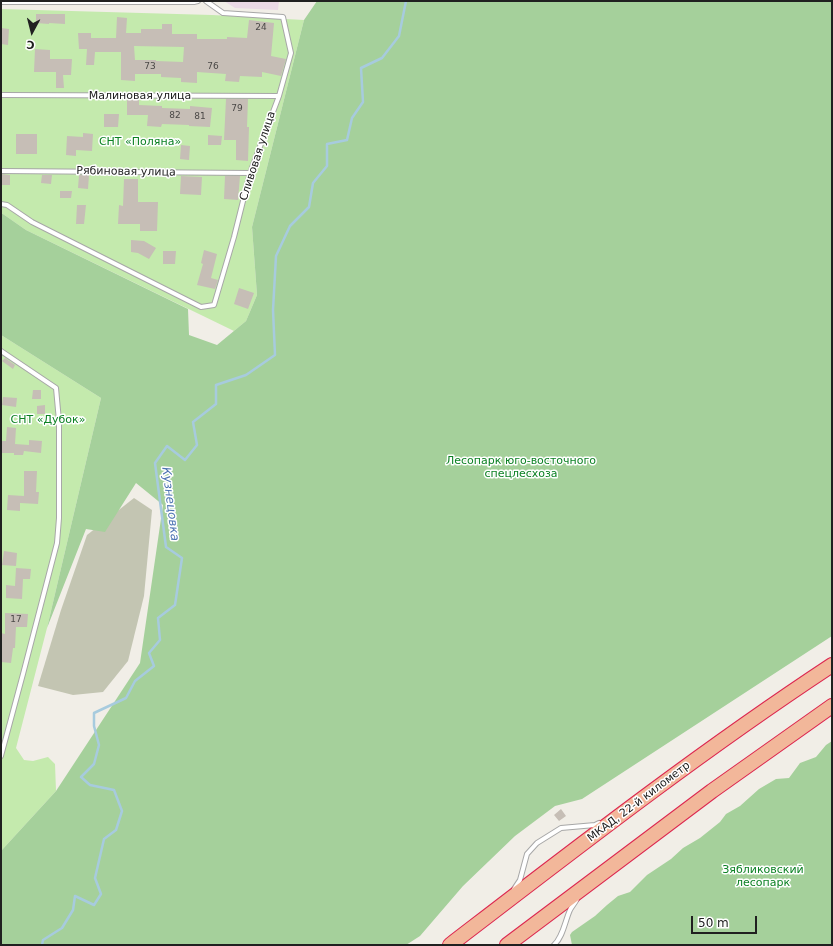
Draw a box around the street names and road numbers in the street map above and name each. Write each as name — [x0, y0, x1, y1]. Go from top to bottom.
street label: Малиновая улица — [89, 89, 191, 103]
street label: Сливовая улица — [237, 110, 279, 202]
street label: Рябиновая улица — [76, 165, 176, 179]
street label: МКАД, 22-й километр — [585, 759, 693, 845]

